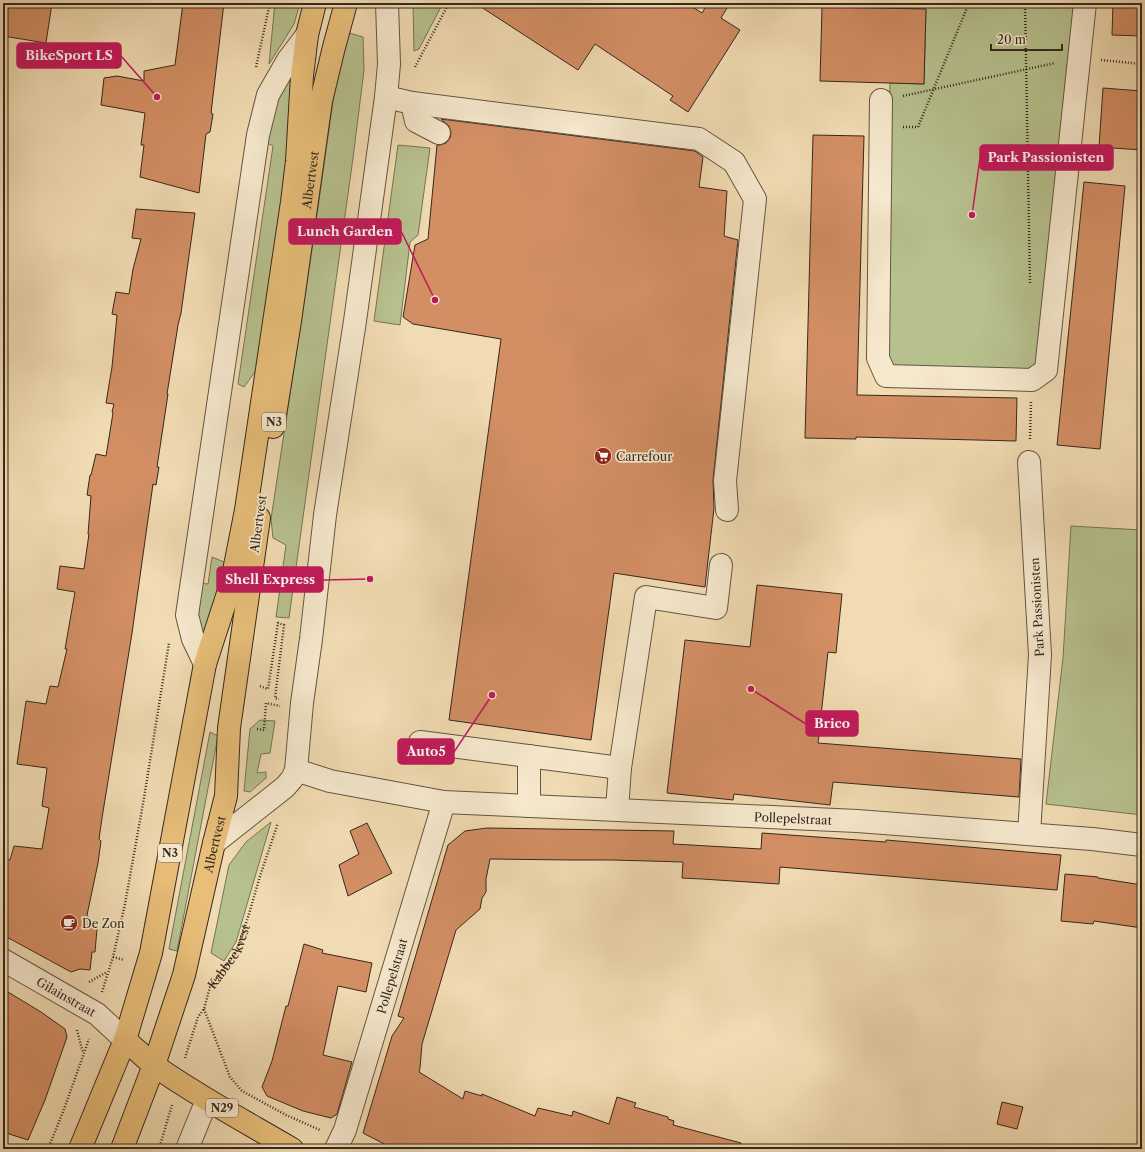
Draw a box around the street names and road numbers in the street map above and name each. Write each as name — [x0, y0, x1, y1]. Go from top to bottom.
street label: Albertvest — [298, 149, 321, 211]
road number: N3 — [262, 413, 286, 431]
street label: Albertvest — [246, 493, 270, 555]
street label: Park Passionisten — [1027, 557, 1047, 657]
street label: Pollepelstraat — [754, 809, 833, 827]
street label: Albertvest — [200, 813, 228, 875]
road number: N3 — [158, 844, 182, 862]
street label: Kabbeekvest — [204, 922, 253, 992]
street label: Pollepelstraat — [373, 936, 410, 1015]
street label: Gilainstraat — [34, 973, 99, 1020]
road number: N29 — [206, 1099, 238, 1117]

